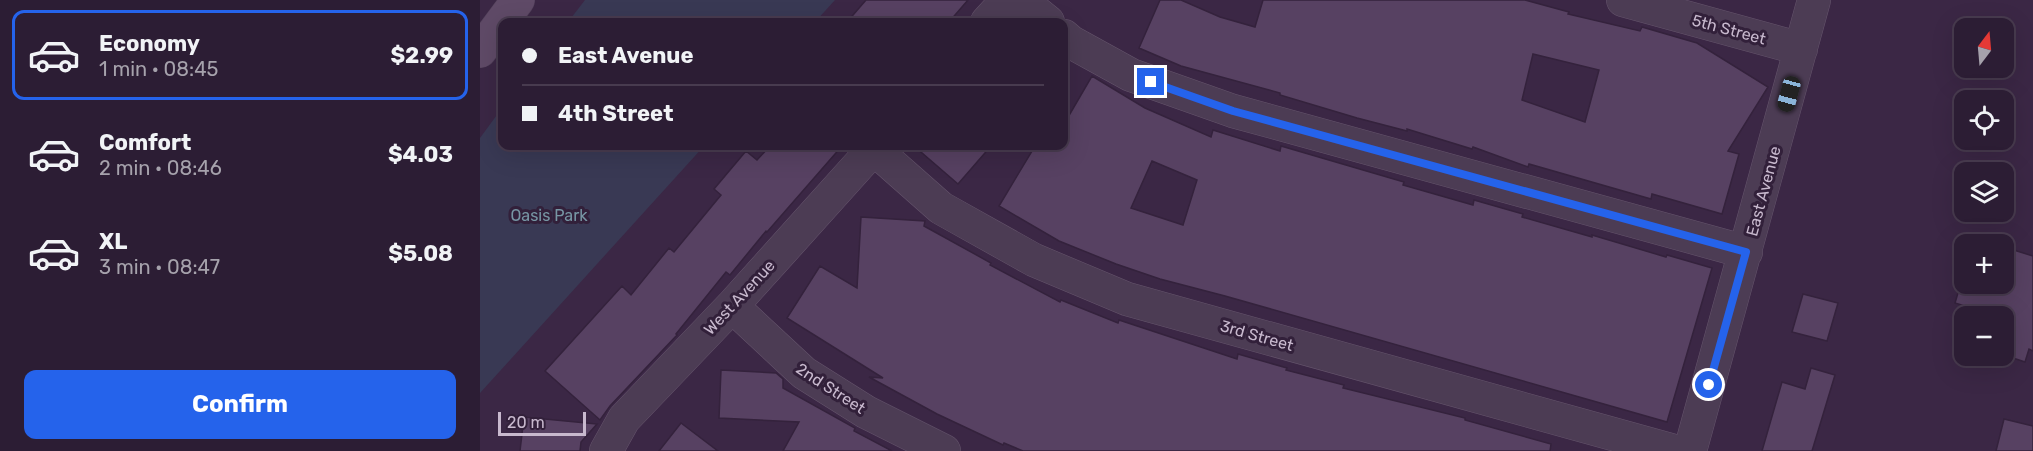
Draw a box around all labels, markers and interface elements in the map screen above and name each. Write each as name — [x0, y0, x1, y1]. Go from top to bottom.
street label: 5th Street — [1690, 11, 1768, 48]
north arrow — [1954, 18, 2014, 78]
map controls — [1954, 18, 2014, 366]
icon: car — [27, 28, 81, 82]
text: Economy — [99, 30, 200, 57]
text: $2.99 — [390, 42, 453, 69]
text: East Avenue — [558, 42, 694, 69]
text: 1 min · 08:45 — [99, 57, 218, 81]
route end — [1137, 68, 1164, 95]
car — [1776, 74, 1802, 114]
button: locate — [1954, 90, 2014, 150]
text: 4th Street — [558, 100, 673, 127]
icon: car — [27, 127, 81, 181]
text: Comfort — [99, 129, 191, 156]
text: $4.03 — [388, 141, 453, 168]
street label: East Avenue — [1742, 144, 1785, 238]
text: 2 min · 08:46 — [99, 156, 222, 180]
button: layers — [1954, 162, 2014, 222]
park label: Oasis Park — [510, 206, 588, 225]
icon: car — [27, 226, 81, 280]
text: XL — [99, 228, 127, 255]
button: + — [1954, 234, 2014, 294]
text: $5.08 — [388, 240, 453, 267]
text: 3 min · 08:47 — [99, 255, 220, 279]
street label: West Avenue — [700, 256, 779, 339]
button: − — [1954, 306, 2014, 366]
street label: 3rd Street — [1218, 316, 1296, 355]
street label: 2nd Street — [793, 359, 869, 418]
button: Confirm — [24, 370, 456, 439]
route start — [1695, 371, 1722, 398]
scale bar — [498, 409, 586, 436]
text: 20 m — [507, 413, 545, 432]

